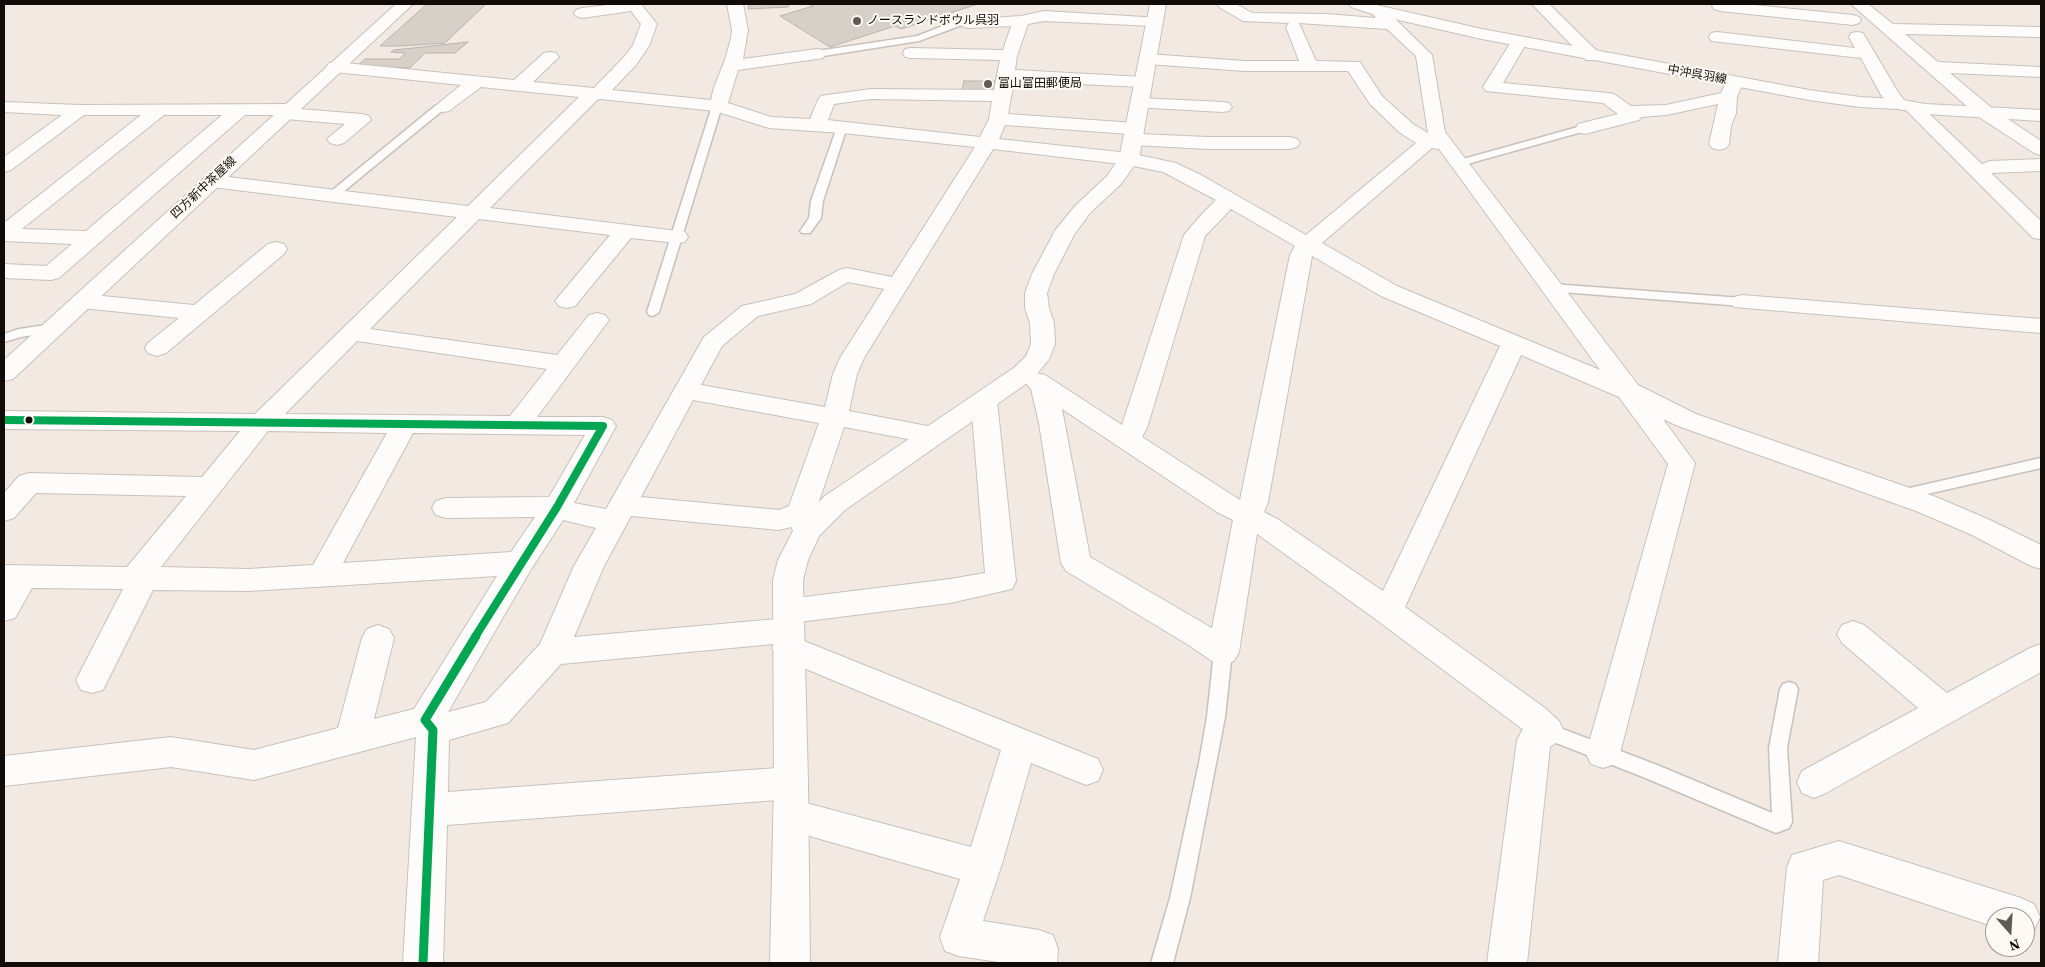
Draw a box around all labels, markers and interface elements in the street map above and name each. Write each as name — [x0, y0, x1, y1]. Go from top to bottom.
place label: ノースランドボウル呉羽 — [867, 14, 999, 28]
marker: ノースランドボウル呉羽 — [851, 15, 863, 27]
street label: 中沖呉羽線 — [1666, 63, 1728, 87]
place label: 富山富田郵便局 — [998, 77, 1082, 91]
marker: 富山富田郵便局 — [982, 78, 994, 90]
street label: 四方新中茶屋線 — [168, 154, 240, 222]
unlabelled marker — [24, 415, 34, 425]
north arrow — [1985, 907, 2035, 957]
text: N — [2006, 934, 2023, 956]

